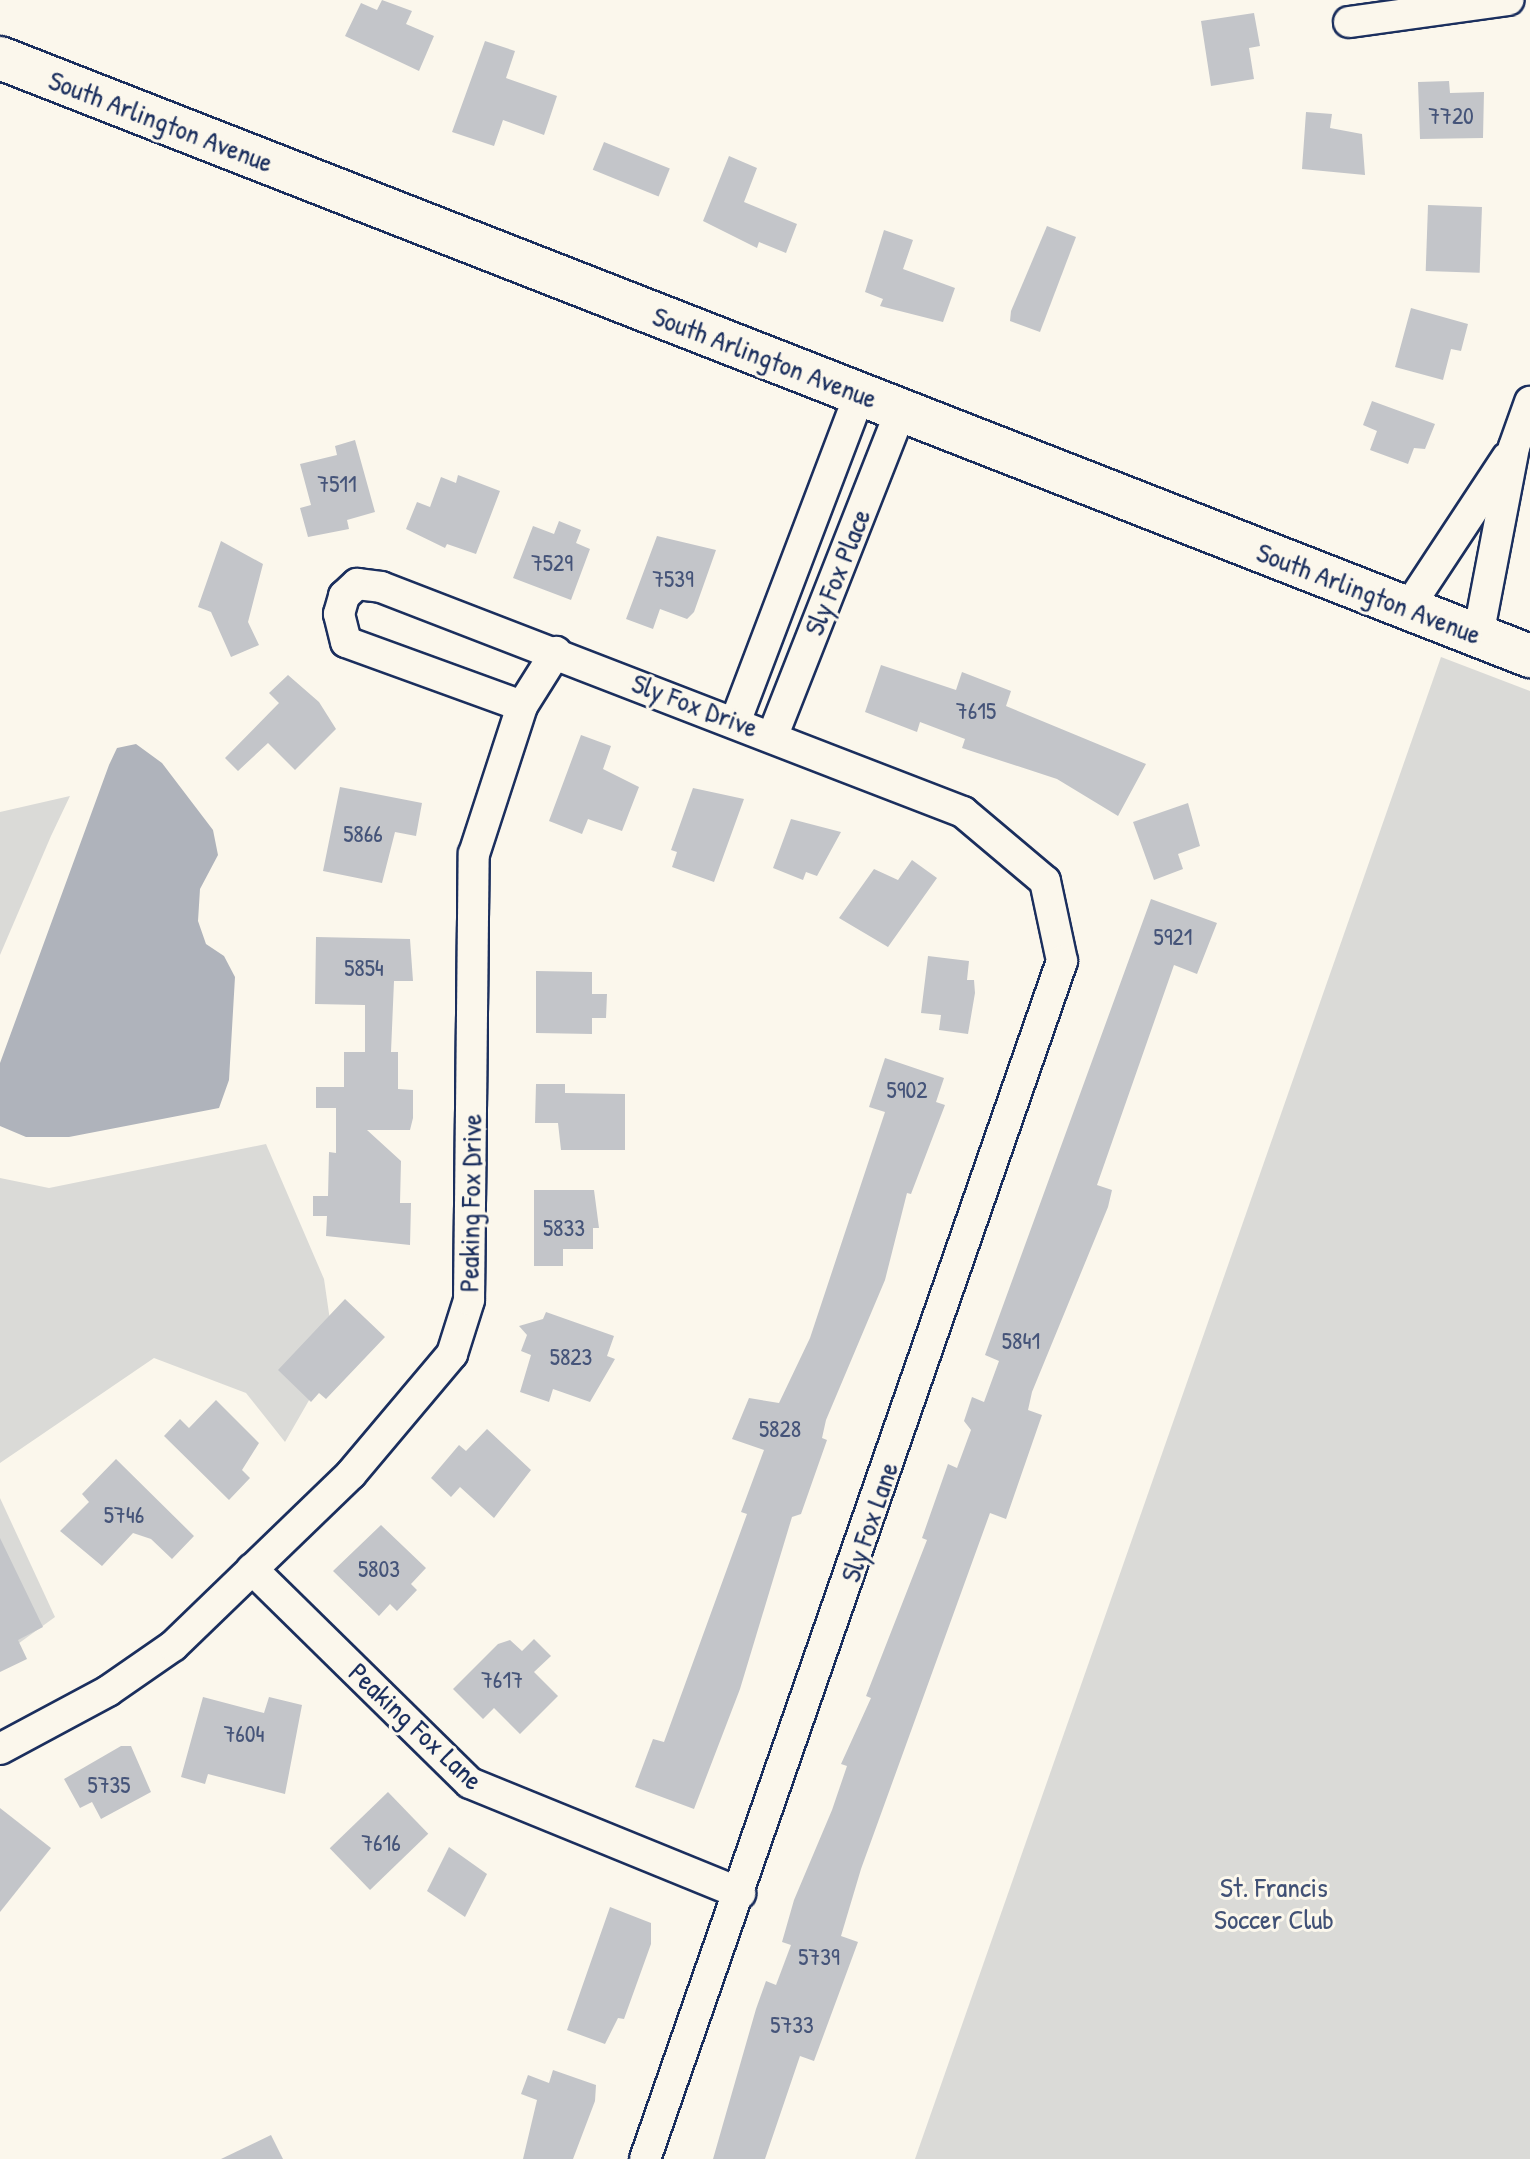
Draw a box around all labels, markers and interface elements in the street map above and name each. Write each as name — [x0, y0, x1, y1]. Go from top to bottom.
street label: South Arlington Avenue — [44, 63, 278, 179]
house number: 7720 — [1428, 102, 1474, 130]
street label: South Arlington Avenue — [648, 299, 882, 415]
house number: 7511 — [317, 470, 357, 498]
street label: Sly Fox Place — [796, 504, 878, 640]
street label: South Arlington Avenue — [1252, 535, 1486, 651]
house number: 7529 — [531, 549, 573, 577]
house number: 7539 — [652, 565, 694, 593]
street label: Sly Fox Drive — [627, 666, 763, 744]
house number: 7615 — [956, 697, 996, 725]
house number: 5866 — [343, 820, 383, 848]
house number: 5921 — [1154, 923, 1192, 951]
house number: 5854 — [344, 954, 384, 982]
house number: 5902 — [887, 1076, 927, 1104]
street label: Peaking Fox Drive — [452, 1113, 488, 1293]
house number: 5833 — [543, 1214, 585, 1242]
house number: 5841 — [1002, 1327, 1040, 1355]
house number: 5823 — [550, 1343, 592, 1371]
house number: 5828 — [759, 1415, 801, 1443]
street label: Sly Fox Lane — [833, 1458, 905, 1586]
house number: 5746 — [104, 1501, 144, 1529]
house number: 5803 — [358, 1555, 400, 1583]
street label: Peaking Fox Lane — [342, 1655, 490, 1797]
house number: 7617 — [481, 1666, 523, 1694]
house number: 7604 — [223, 1720, 265, 1748]
house number: 5735 — [88, 1771, 130, 1799]
house number: 7616 — [361, 1829, 401, 1857]
park label: St. Francis Soccer Club — [1214, 1870, 1334, 1936]
house number: 5739 — [798, 1943, 840, 1971]
house number: 5733 — [770, 2011, 814, 2039]

